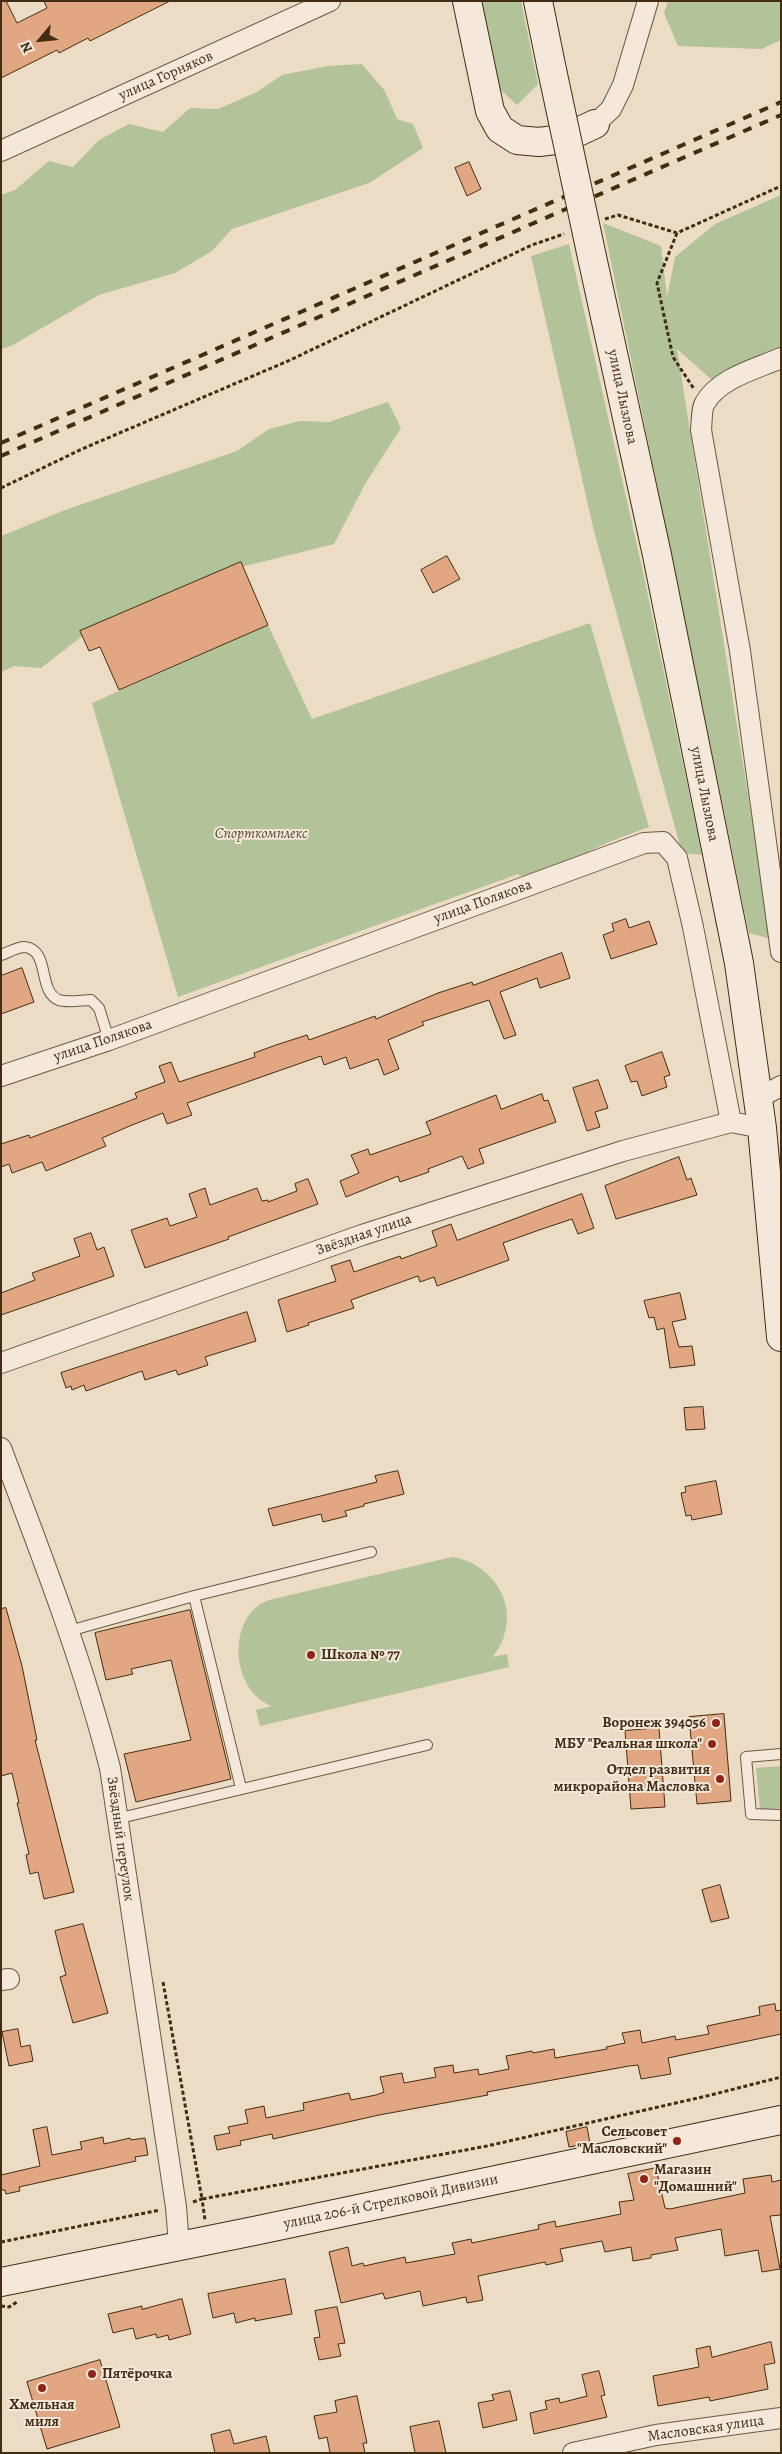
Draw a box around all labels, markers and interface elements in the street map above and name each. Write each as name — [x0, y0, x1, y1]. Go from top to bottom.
north arrow — [15, 15, 65, 65]
text: N — [16, 38, 37, 56]
street label: улица Горняков — [116, 47, 216, 105]
street label: улица Лызлова — [603, 348, 641, 446]
street label: улица Лызлова — [686, 745, 722, 843]
park label: Спорткомплекс — [215, 825, 307, 843]
street label: улица Полякова — [432, 876, 534, 928]
street label: улица Полякова — [51, 1016, 155, 1066]
street label: Звёздная улица — [314, 1210, 414, 1260]
place label: Школа № 77 — [321, 1646, 400, 1664]
marker: Школа № 77 — [305, 1649, 317, 1661]
place label: Воронеж 394056 — [602, 1714, 706, 1732]
marker: Воронеж 394056 — [710, 1717, 722, 1729]
place label: МБУ "Реальная школа" — [554, 1735, 702, 1753]
marker: МБУ "Реальная школа" — [706, 1738, 718, 1750]
place label: Отдел развития микрорайона Масловка — [553, 1761, 710, 1796]
marker: Отдел развития микрорайона Масловка — [714, 1773, 726, 1785]
street label: Звёздный переулок — [102, 1775, 138, 1903]
place label: Сельсовет "Масловский" — [577, 2123, 667, 2158]
marker: Сельсовет "Масловский" — [671, 2135, 683, 2147]
place label: Магазин "Домашний" — [654, 2161, 737, 2196]
street label: улица 206-й Стрелковой Дивизии — [282, 2170, 500, 2234]
marker: Магазин "Домашний" — [638, 2173, 650, 2185]
place label: Пятёрочка — [102, 2365, 172, 2383]
marker: Пятёрочка — [86, 2368, 98, 2380]
marker: Хмельная миля — [36, 2382, 48, 2394]
place label: Хмельная миля — [9, 2396, 75, 2431]
street label: Масловская улица — [647, 2412, 765, 2446]

